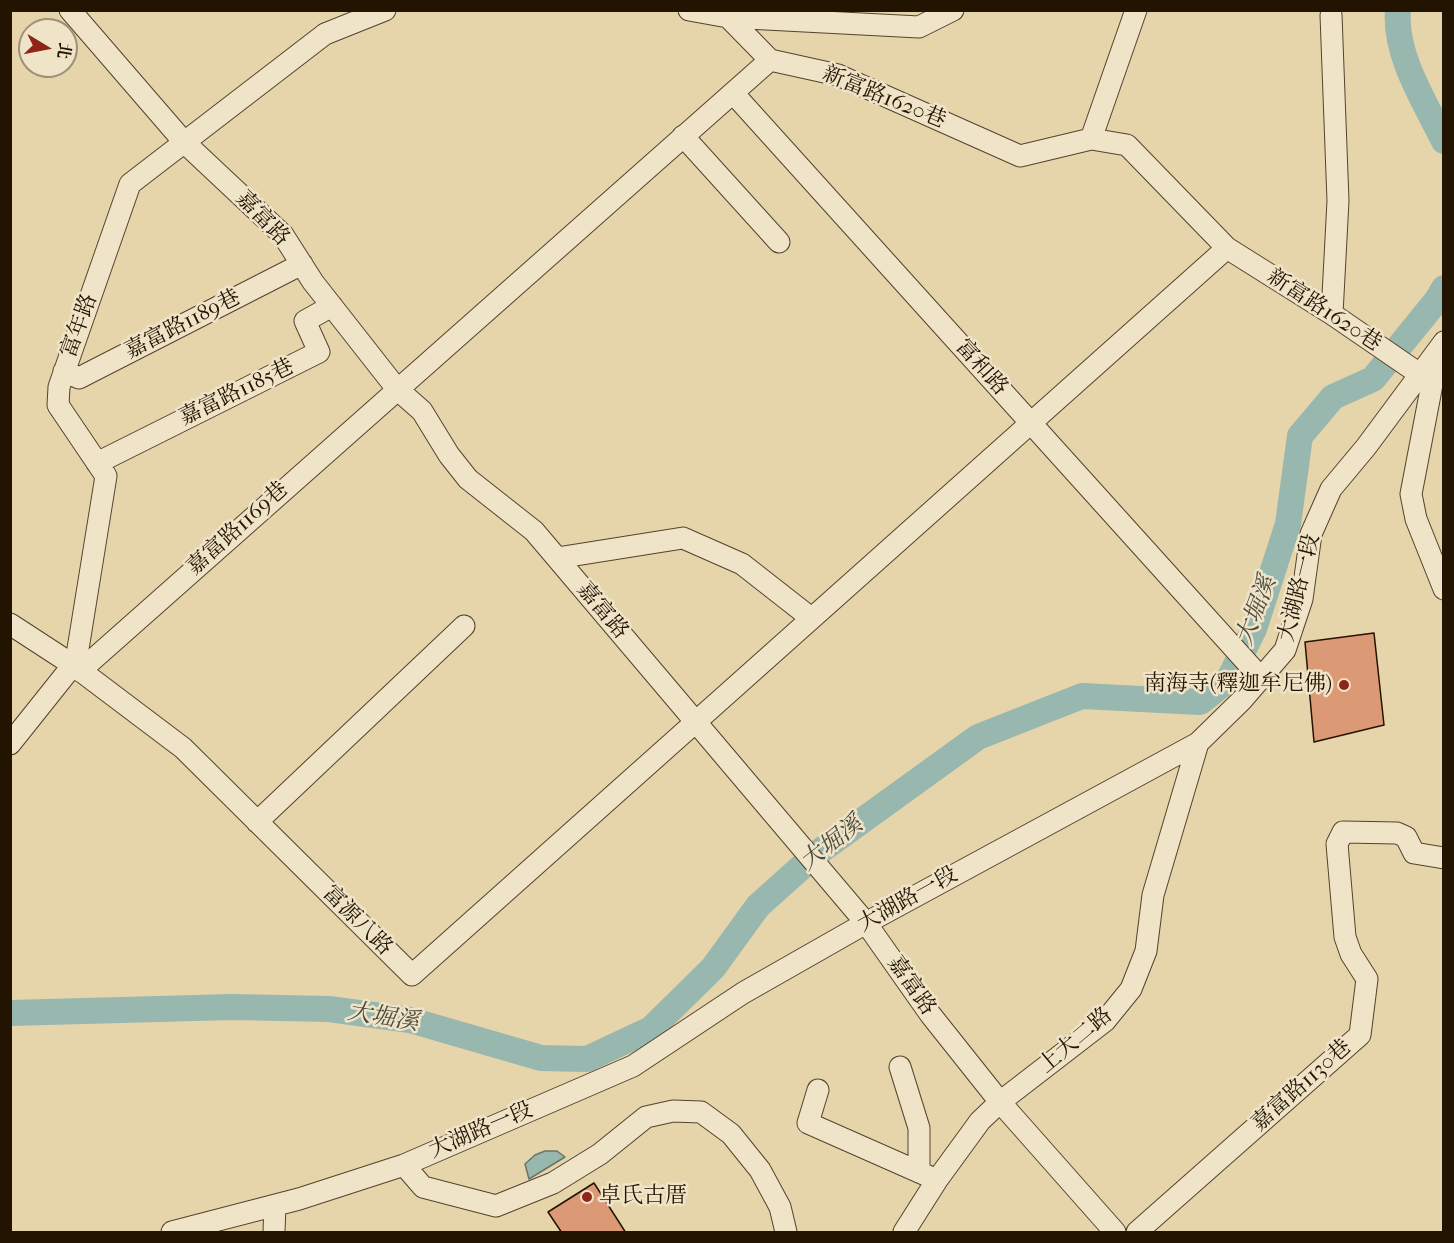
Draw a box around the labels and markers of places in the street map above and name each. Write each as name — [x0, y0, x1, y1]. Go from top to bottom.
place label: 南海寺(釋迦牟尼佛) — [1144, 672, 1332, 698]
marker: 南海寺(釋迦牟尼佛) — [1337, 678, 1351, 692]
place label: 卓氏古厝 — [599, 1184, 687, 1210]
marker: 卓氏古厝 — [580, 1190, 594, 1204]

